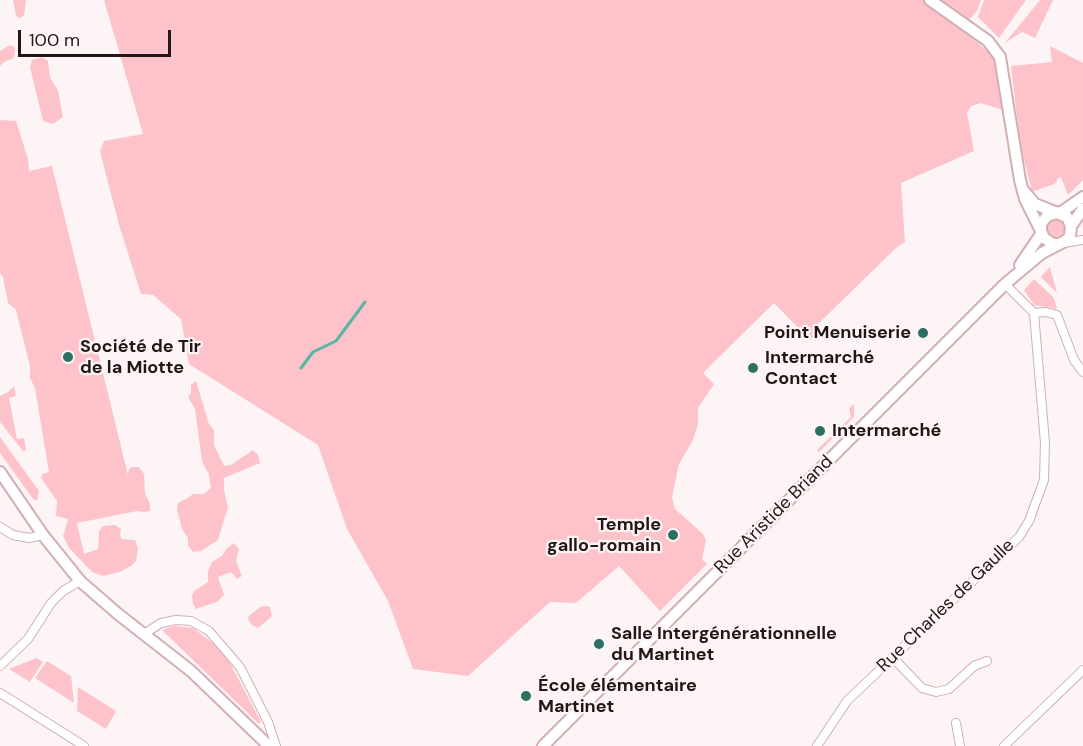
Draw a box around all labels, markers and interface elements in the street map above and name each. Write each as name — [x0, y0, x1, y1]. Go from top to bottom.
scale bar — [21, 18, 174, 56]
text: 100 m — [29, 28, 80, 52]
place label: Point Menuiserie — [764, 322, 911, 344]
marker: Point Menuiserie — [916, 326, 930, 340]
place label: Société de Tir de la Miotte — [80, 336, 201, 378]
place label: Intermarché Contact — [765, 347, 874, 389]
marker: Société de Tir de la Miotte — [61, 350, 75, 364]
marker: Intermarché Contact — [746, 361, 760, 375]
place label: Intermarché — [832, 420, 941, 442]
marker: Intermarché — [813, 424, 827, 438]
street label: Rue Aristide Briand — [710, 451, 838, 579]
place label: Temple gallo-romain — [547, 514, 661, 556]
marker: Temple gallo-romain — [666, 528, 680, 542]
street label: Rue Charles de Gaulle — [873, 535, 1019, 677]
place label: Salle Intergénérationnelle du Martinet — [611, 623, 837, 666]
marker: Salle Intergénérationnelle du Martinet — [592, 637, 606, 651]
place label: École élémentaire Martinet — [538, 675, 697, 718]
marker: École élémentaire Martinet — [519, 689, 533, 703]

